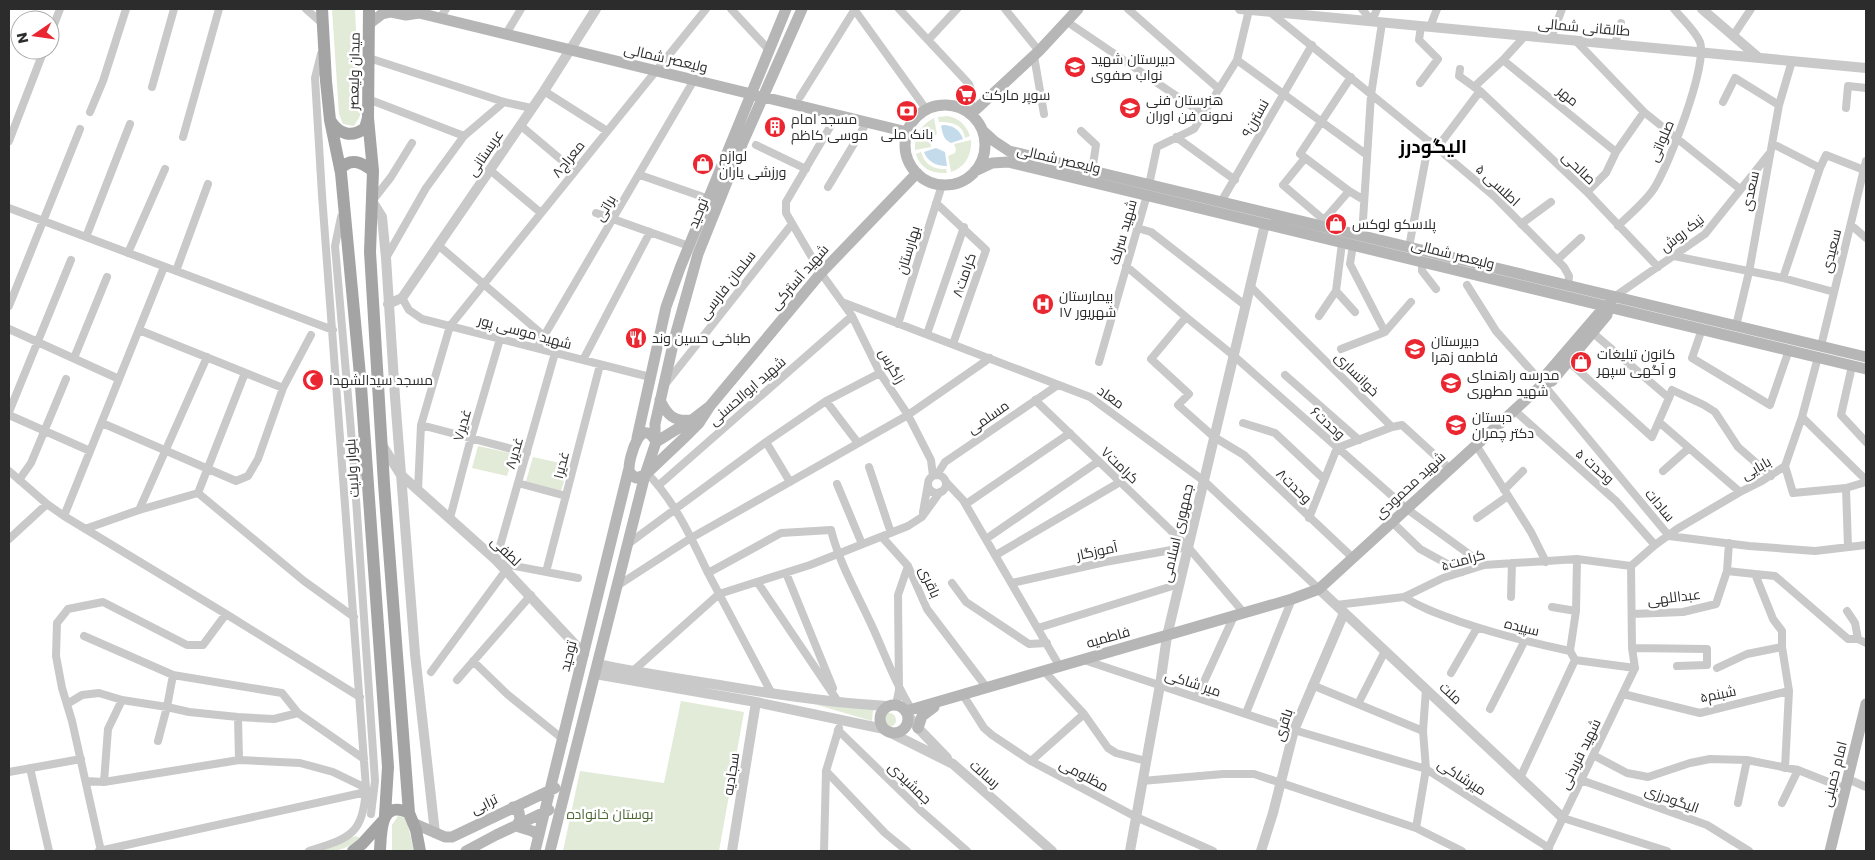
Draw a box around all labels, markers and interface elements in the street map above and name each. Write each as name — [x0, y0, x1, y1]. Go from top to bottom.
north arrow — [10, 10, 60, 60]
street label: طالقانی شمالی — [1537, 13, 1631, 41]
text: N — [11, 31, 33, 45]
street label: میدان ولیعصر — [343, 32, 365, 111]
street label: ولیعصر شمالی — [622, 39, 710, 77]
place label: دبیرستان شهید نواب صفوی — [1091, 49, 1175, 85]
school or university icon: دبیرستان شهید نواب صفوی — [1063, 55, 1087, 79]
street label: مهر — [1552, 81, 1583, 111]
supermarket icon: سوپر مارکت — [954, 83, 978, 107]
place label: سوپر مارکت — [982, 85, 1050, 105]
place label: هنرستان فنی نمونه فن اوران — [1146, 90, 1233, 126]
street label: نسترن۹ — [1236, 95, 1274, 141]
school or university icon: هنرستان فنی نمونه فن اوران — [1118, 96, 1142, 120]
bank icon: بانک ملی — [895, 99, 919, 123]
place label: مسجد امام موسی کاظم — [791, 109, 868, 145]
building icon: مسجد امام موسی کاظم — [763, 115, 787, 139]
street label: صلواتی — [1643, 117, 1679, 165]
place label: بانک ملی — [881, 124, 933, 144]
street label: عربستانی — [462, 126, 508, 180]
district label: الیگودرز — [1398, 133, 1467, 160]
street label: معراج۸ — [547, 136, 589, 182]
street label: ولیعصر شمالی — [1015, 140, 1103, 178]
place label: لوازم ورزشی یاران — [719, 146, 786, 182]
street label: صالحی — [1558, 147, 1600, 189]
shop icon: لوازم ورزشی یاران — [691, 152, 715, 176]
street label: اطلسی ۵ — [1471, 159, 1525, 211]
street label: سعدی — [1736, 169, 1764, 213]
street label: براتی — [589, 191, 621, 225]
street label: توحید — [683, 195, 713, 231]
street label: شهید سرلک — [1104, 197, 1142, 267]
street label: نیک روش — [1656, 209, 1708, 257]
shop icon: پلاسکو لوکس — [1324, 212, 1348, 236]
place label: پلاسکو لوکس — [1352, 214, 1436, 234]
street label: بهارستان — [891, 223, 925, 277]
street label: سعیدی — [1816, 227, 1846, 275]
street label: ولیعصر شمالی — [1409, 234, 1497, 274]
street label: شهید آسترکی — [765, 240, 833, 314]
street label: سلمان فارسی — [694, 246, 760, 324]
street label: کرامت۸ — [947, 250, 981, 300]
place label: بیمارستان ۱۷ شهریور — [1059, 286, 1116, 322]
hospital icon: بیمارستان ۱۷ شهریور — [1031, 292, 1055, 316]
street label: شهید موسی پور — [475, 310, 574, 354]
restaurant icon: طباخی حسین وند — [624, 326, 648, 350]
place label: طباخی حسین وند — [652, 328, 751, 348]
place label: دبیرستان فاطمه زهرا — [1431, 331, 1498, 367]
school or university icon: دبیرستان فاطمه زهرا — [1403, 337, 1427, 361]
place label: کانون تبلیغات و آگهی سپهر — [1596, 344, 1676, 380]
street label: زاگرس — [874, 345, 910, 387]
street label: خوانساری — [1330, 347, 1384, 401]
shop icon: کانون تبلیغات و آگهی سپهر — [1569, 350, 1593, 374]
street label: شهید ابوالحسنی — [704, 352, 790, 430]
place label: مدرسه راهنمای شهید مطهری — [1467, 365, 1559, 401]
mosque icon: مسجد سیدالشهدا — [301, 368, 325, 392]
place label: مسجد سیدالشهدا — [329, 370, 433, 390]
school or university icon: مدرسه راهنمای شهید مطهری — [1439, 371, 1463, 395]
street label: معاد — [1093, 381, 1129, 413]
street label: مسلمی — [963, 395, 1013, 439]
street label: وحدت۶ — [1306, 402, 1350, 444]
street label: غدیر۷ — [448, 407, 476, 443]
place label: دبستان دکتر چمران — [1472, 407, 1534, 443]
school or university icon: دبستان دکتر چمران — [1444, 413, 1468, 437]
street label: غدیر۸ — [500, 435, 528, 471]
street label: بلوار ولایت — [340, 438, 364, 498]
street label: کرامت۷ — [1097, 442, 1143, 488]
street label: وحدت ۵ — [1571, 444, 1619, 488]
street label: شهید محمودی — [1370, 447, 1450, 523]
street label: غدیر۱ — [548, 449, 574, 481]
street label: بابایی — [1737, 451, 1775, 485]
street label: وحدت۸ — [1272, 464, 1316, 508]
street label: جمهوری اسلامی — [1156, 482, 1198, 584]
street label: سادات — [1640, 484, 1680, 526]
street label: لطفی — [486, 531, 526, 571]
street label: آموزگار — [1074, 537, 1120, 565]
street label: کرامت۵ — [1439, 544, 1487, 576]
street label: باقری — [914, 563, 946, 601]
street label: عبداللهی — [1646, 584, 1702, 610]
street label: سپیده — [1502, 613, 1542, 641]
street label: فاطمیه — [1084, 621, 1132, 653]
street label: توحید — [555, 638, 582, 674]
street label: میر شاکی — [1162, 665, 1224, 701]
street label: ملت — [1435, 677, 1467, 709]
street label: شبنم۵ — [1698, 681, 1738, 707]
street label: باقری — [1268, 706, 1298, 744]
street label: شهید فریدنی — [1554, 715, 1606, 793]
street label: امام خمینی — [1816, 739, 1852, 809]
street label: سجادیه — [718, 751, 744, 797]
street label: مظلومی — [1056, 754, 1112, 796]
street label: میرشاکی — [1434, 754, 1490, 800]
street label: رسالت — [965, 755, 1005, 793]
street label: جمشیدی — [884, 757, 936, 809]
street label: الیگودرزی — [1642, 780, 1702, 818]
street label: ترابی — [467, 789, 501, 819]
park label: بوستان خانواده — [566, 804, 654, 824]

